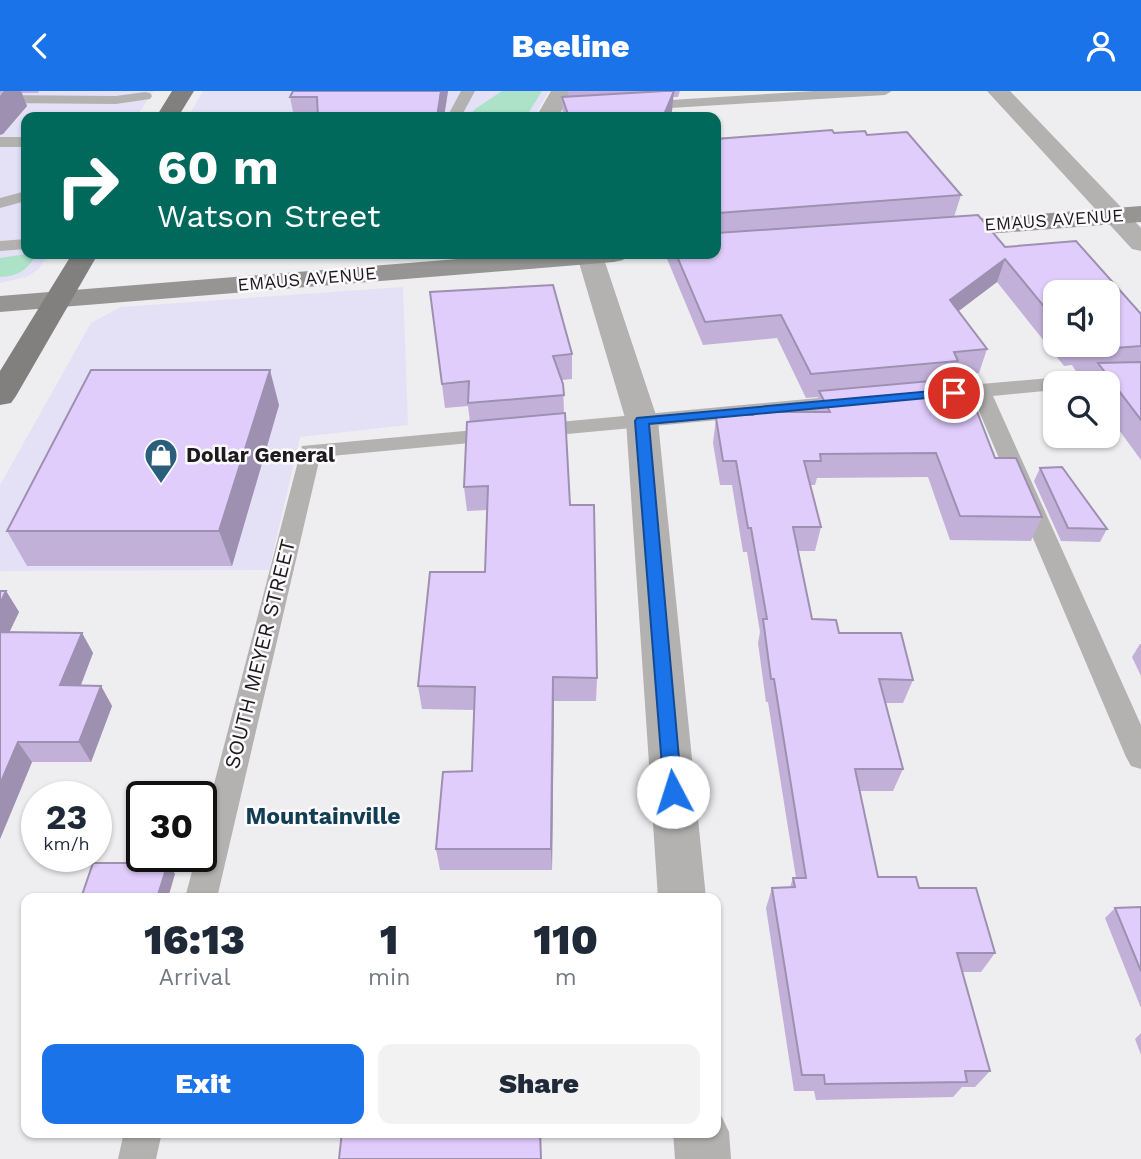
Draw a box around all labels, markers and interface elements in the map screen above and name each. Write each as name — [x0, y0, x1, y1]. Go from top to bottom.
icon: back — [21, 27, 59, 65]
text: Beeline — [511, 27, 630, 65]
icon: person — [1082, 27, 1120, 65]
text: 60 m — [157, 138, 279, 196]
icon: right — [42, 140, 133, 231]
text: Watson Street — [157, 197, 380, 235]
street label: EMAUS AVENUE — [984, 204, 1124, 235]
street label: EMAUS AVENUE — [237, 262, 377, 295]
map controls — [1043, 280, 1120, 448]
button: sound — [1043, 280, 1120, 357]
pin — [924, 363, 984, 423]
button: search — [1043, 371, 1120, 448]
icon: arrive — [935, 374, 973, 412]
shop icon: Dollar General — [142, 436, 180, 485]
place label: Dollar General — [186, 442, 335, 467]
street label: SOUTH MEYER STREET — [219, 536, 300, 771]
position arrow — [636, 755, 710, 829]
speed limit sign: 30 — [126, 781, 217, 872]
text: 23 — [46, 796, 87, 838]
district label: Mountainville — [245, 803, 401, 830]
text: km/h — [43, 833, 90, 854]
text: 16:13 — [144, 915, 245, 964]
text: 1 — [380, 915, 399, 964]
text: 110 — [533, 915, 598, 964]
text: Arrival — [159, 964, 230, 991]
text: min — [368, 964, 410, 991]
text: m — [555, 964, 577, 991]
button: Exit — [42, 1044, 364, 1124]
button: Share — [378, 1044, 700, 1124]

